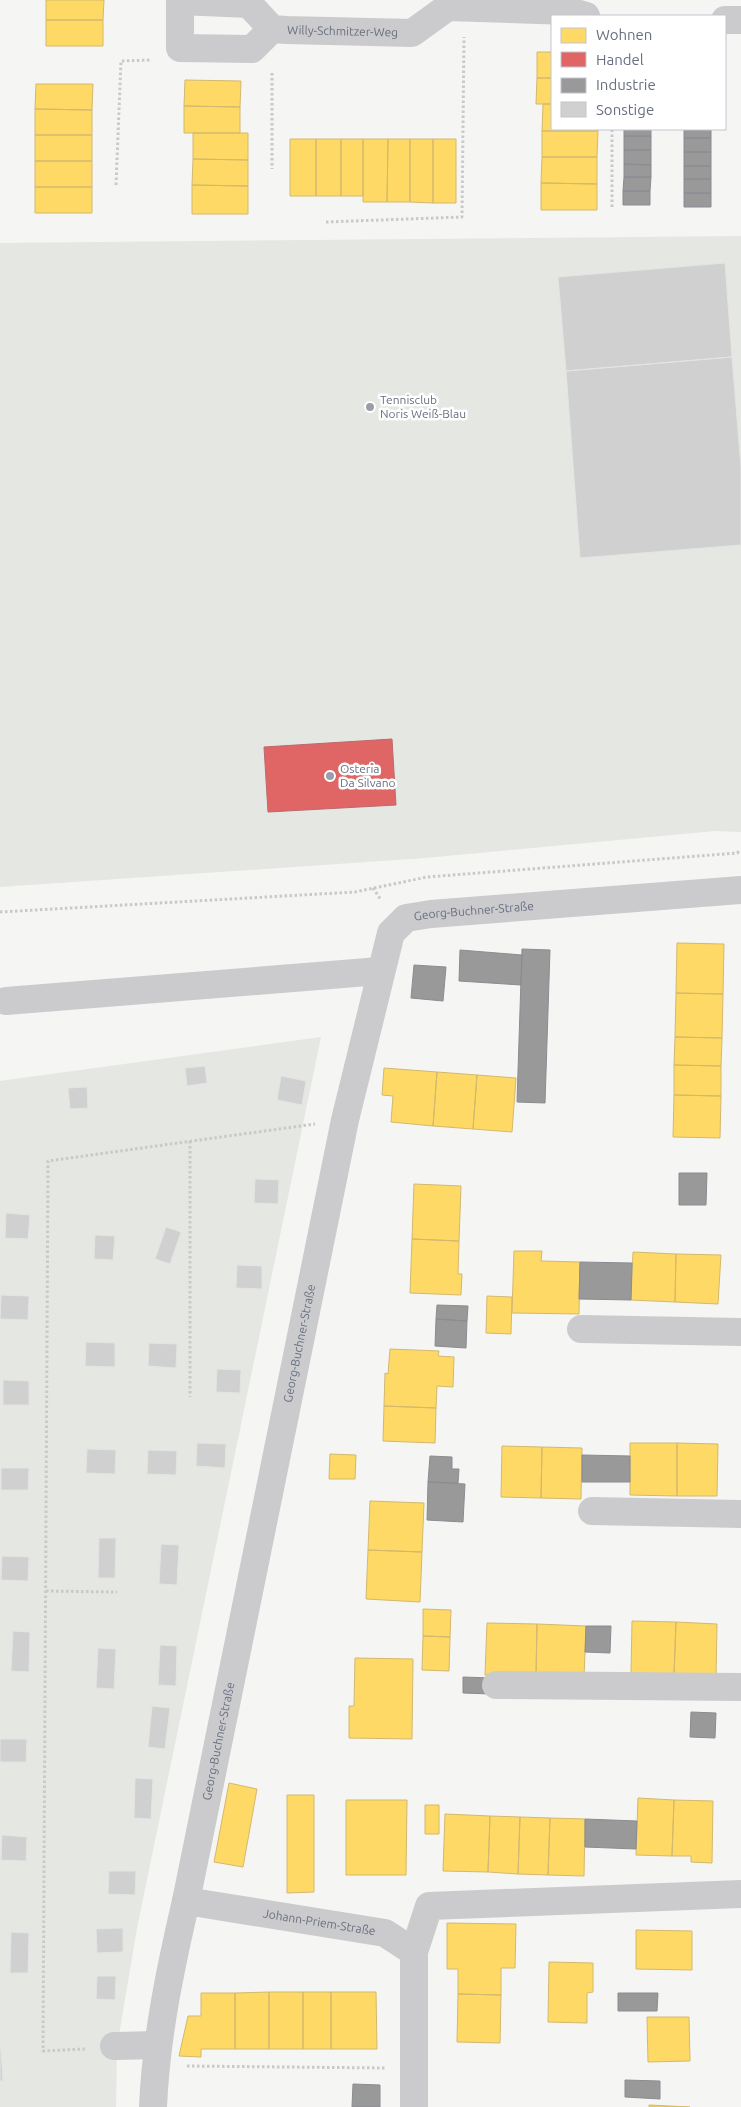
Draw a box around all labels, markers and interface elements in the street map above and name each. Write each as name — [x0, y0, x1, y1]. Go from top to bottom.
legend — [551, 15, 726, 130]
street label: Willy-Schmitzer-Weg — [287, 23, 398, 39]
text: Wohnen — [596, 26, 652, 43]
text: Handel — [596, 51, 644, 68]
text: Industrie — [596, 76, 656, 93]
text: Sonstige — [596, 101, 654, 118]
place label: Tennisclub Noris Weiß-Blau — [380, 393, 466, 420]
marker: Tennisclub Noris Weiß-Blau — [364, 401, 376, 413]
place label: Osteria Da Silvano — [340, 762, 396, 789]
marker: Osteria Da Silvano — [324, 770, 336, 782]
street label: Georg-Buchner-Straße — [413, 899, 534, 923]
street label: Georg-Buchner-Straße — [281, 1283, 317, 1404]
street label: Georg-Buchner-Straße — [200, 1681, 236, 1801]
street label: Johann-Priem-Straße — [262, 1906, 377, 1937]

